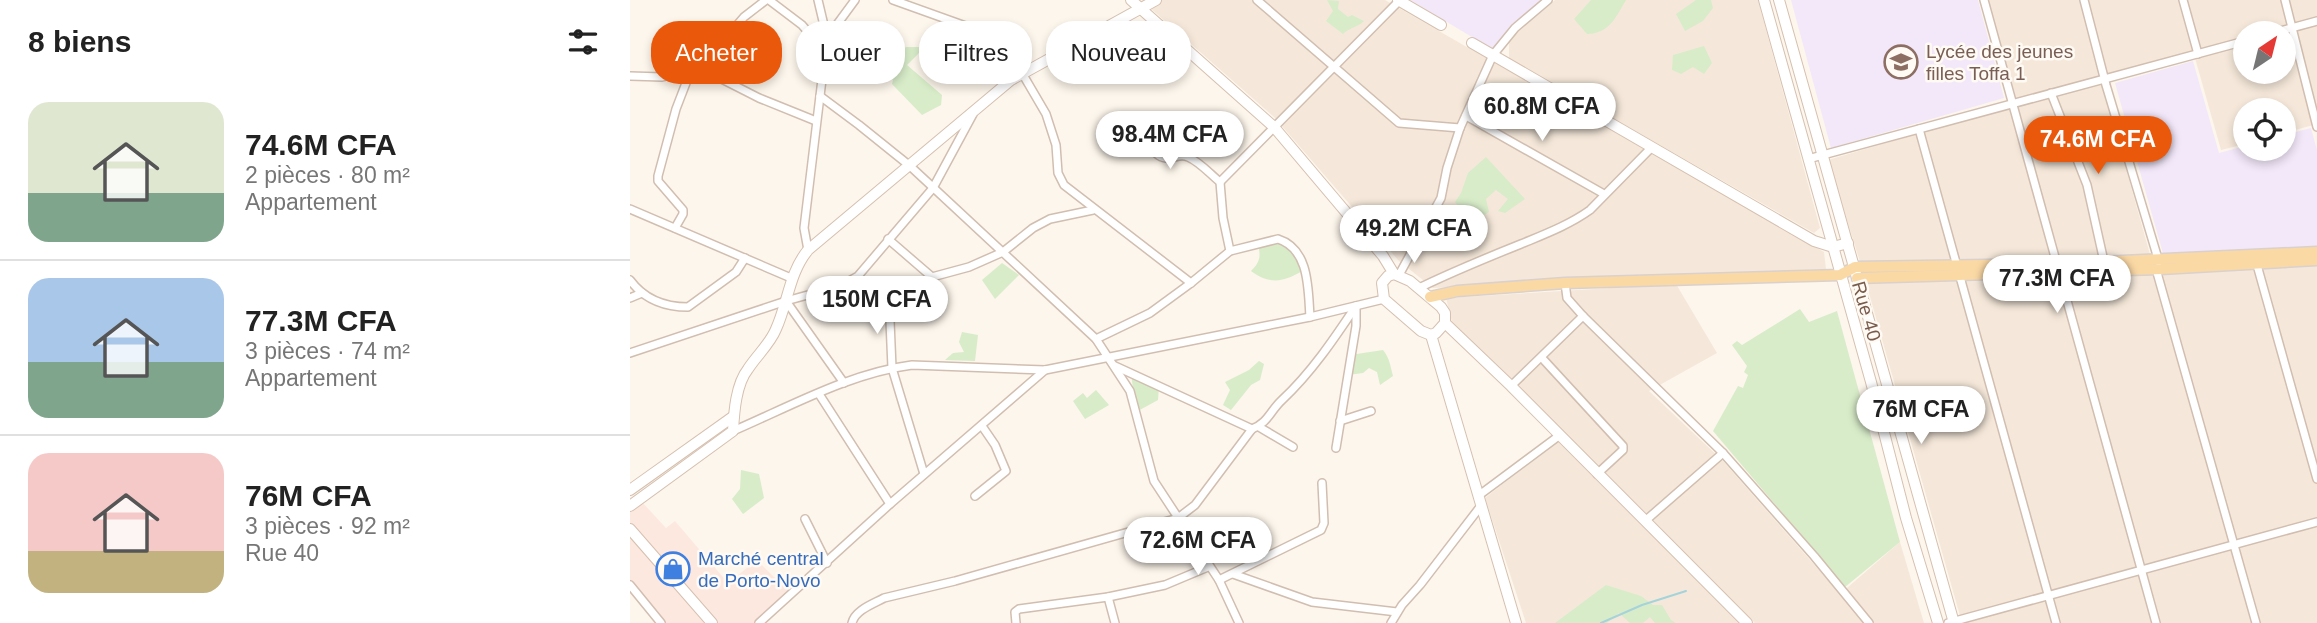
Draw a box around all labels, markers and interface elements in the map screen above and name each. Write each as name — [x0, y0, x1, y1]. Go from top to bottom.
chip: Acheter — [651, 21, 782, 84]
chip: Louer — [796, 21, 905, 84]
chip: Filtres — [919, 21, 1032, 84]
chip: Nouveau — [1046, 21, 1191, 84]
north arrow — [2233, 21, 2296, 84]
map controls — [2233, 21, 2296, 161]
icon: filters — [564, 23, 602, 61]
text: 8 biens — [28, 25, 131, 58]
place label: Lycée des jeunes filles Toffa 1 — [1926, 41, 2073, 84]
school or university icon: Lycée des jeunes filles Toffa 1 — [1882, 43, 1920, 81]
pin: 60.8M CFA — [1462, 83, 1622, 143]
text: 60.8M CFA — [1484, 93, 1600, 119]
button: locate — [2233, 98, 2296, 161]
pin: 98.4M CFA — [1090, 111, 1250, 171]
pin: 74.6M CFA — [2018, 116, 2178, 176]
text: 98.4M CFA — [1112, 121, 1228, 147]
text: 74.6M CFA — [2040, 126, 2156, 152]
text: 74.6M CFA — [245, 128, 397, 161]
icon: home — [84, 130, 168, 214]
text: 2 pièces · 80 m² — [245, 162, 410, 188]
text: Appartement — [245, 189, 377, 215]
pin: 49.2M CFA — [1334, 205, 1494, 265]
text: 49.2M CFA — [1356, 215, 1472, 241]
pin: 77.3M CFA — [1977, 256, 2137, 315]
text: 77.3M CFA — [1999, 265, 2115, 291]
pin: 150M CFA — [805, 276, 949, 336]
street label: Rue 40 — [1848, 279, 1885, 343]
text: 150M CFA — [822, 286, 932, 312]
text: 77.3M CFA — [245, 304, 397, 337]
icon: home — [84, 306, 168, 390]
text: 3 pièces · 74 m² — [245, 338, 410, 364]
text: Appartement — [245, 365, 377, 391]
pin: 76M CFA — [1856, 386, 1986, 446]
text: 76M CFA — [1872, 396, 1970, 422]
text: 76M CFA — [245, 479, 372, 512]
icon: home — [84, 481, 168, 565]
text: 3 pièces · 92 m² — [245, 513, 410, 539]
pin: 72.6M CFA — [1118, 518, 1278, 577]
text: 72.6M CFA — [1140, 527, 1256, 553]
text: Rue 40 — [245, 540, 319, 566]
place label: Marché central de Porto-Novo — [698, 548, 824, 591]
shop icon: Marché central de Porto-Novo — [654, 550, 692, 588]

